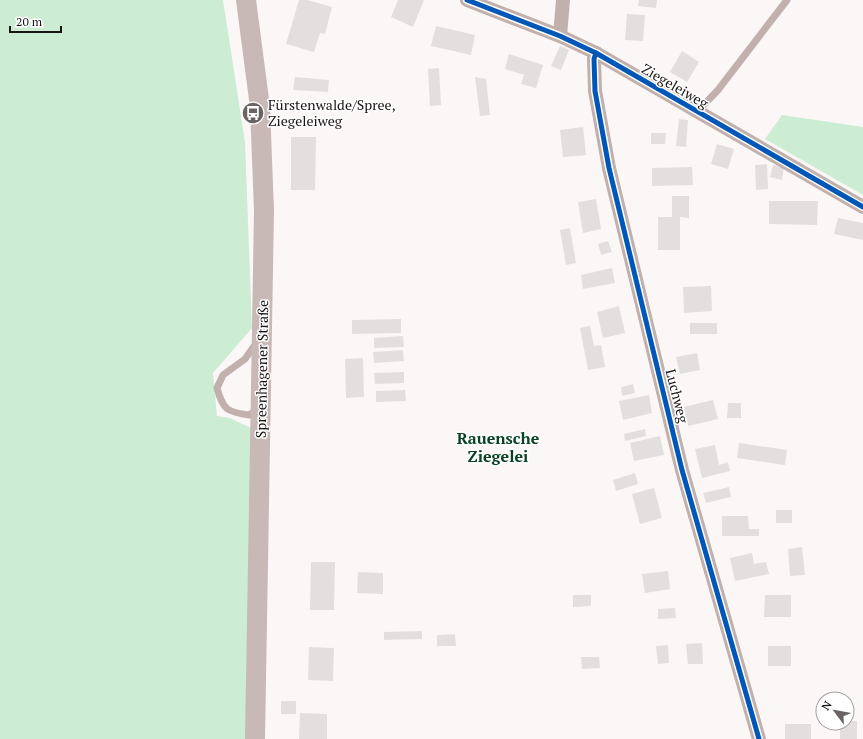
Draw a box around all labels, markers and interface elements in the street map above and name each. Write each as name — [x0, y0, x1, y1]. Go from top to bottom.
scale bar — [10, 8, 61, 34]
text: 20 m — [16, 14, 43, 29]
street label: Ziegeleiweg — [638, 59, 713, 113]
place label: Fürstenwalde/Spree, Ziegeleiweg — [268, 95, 396, 130]
bus stop icon: Fürstenwalde/Spree, Ziegeleiweg — [240, 100, 266, 126]
street label: Spreenhagener Straße — [251, 300, 272, 438]
street label: Luchweg — [662, 367, 693, 425]
district label: Rauensche Ziegelei — [457, 427, 540, 467]
north arrow — [815, 691, 855, 731]
text: N — [818, 698, 835, 713]

